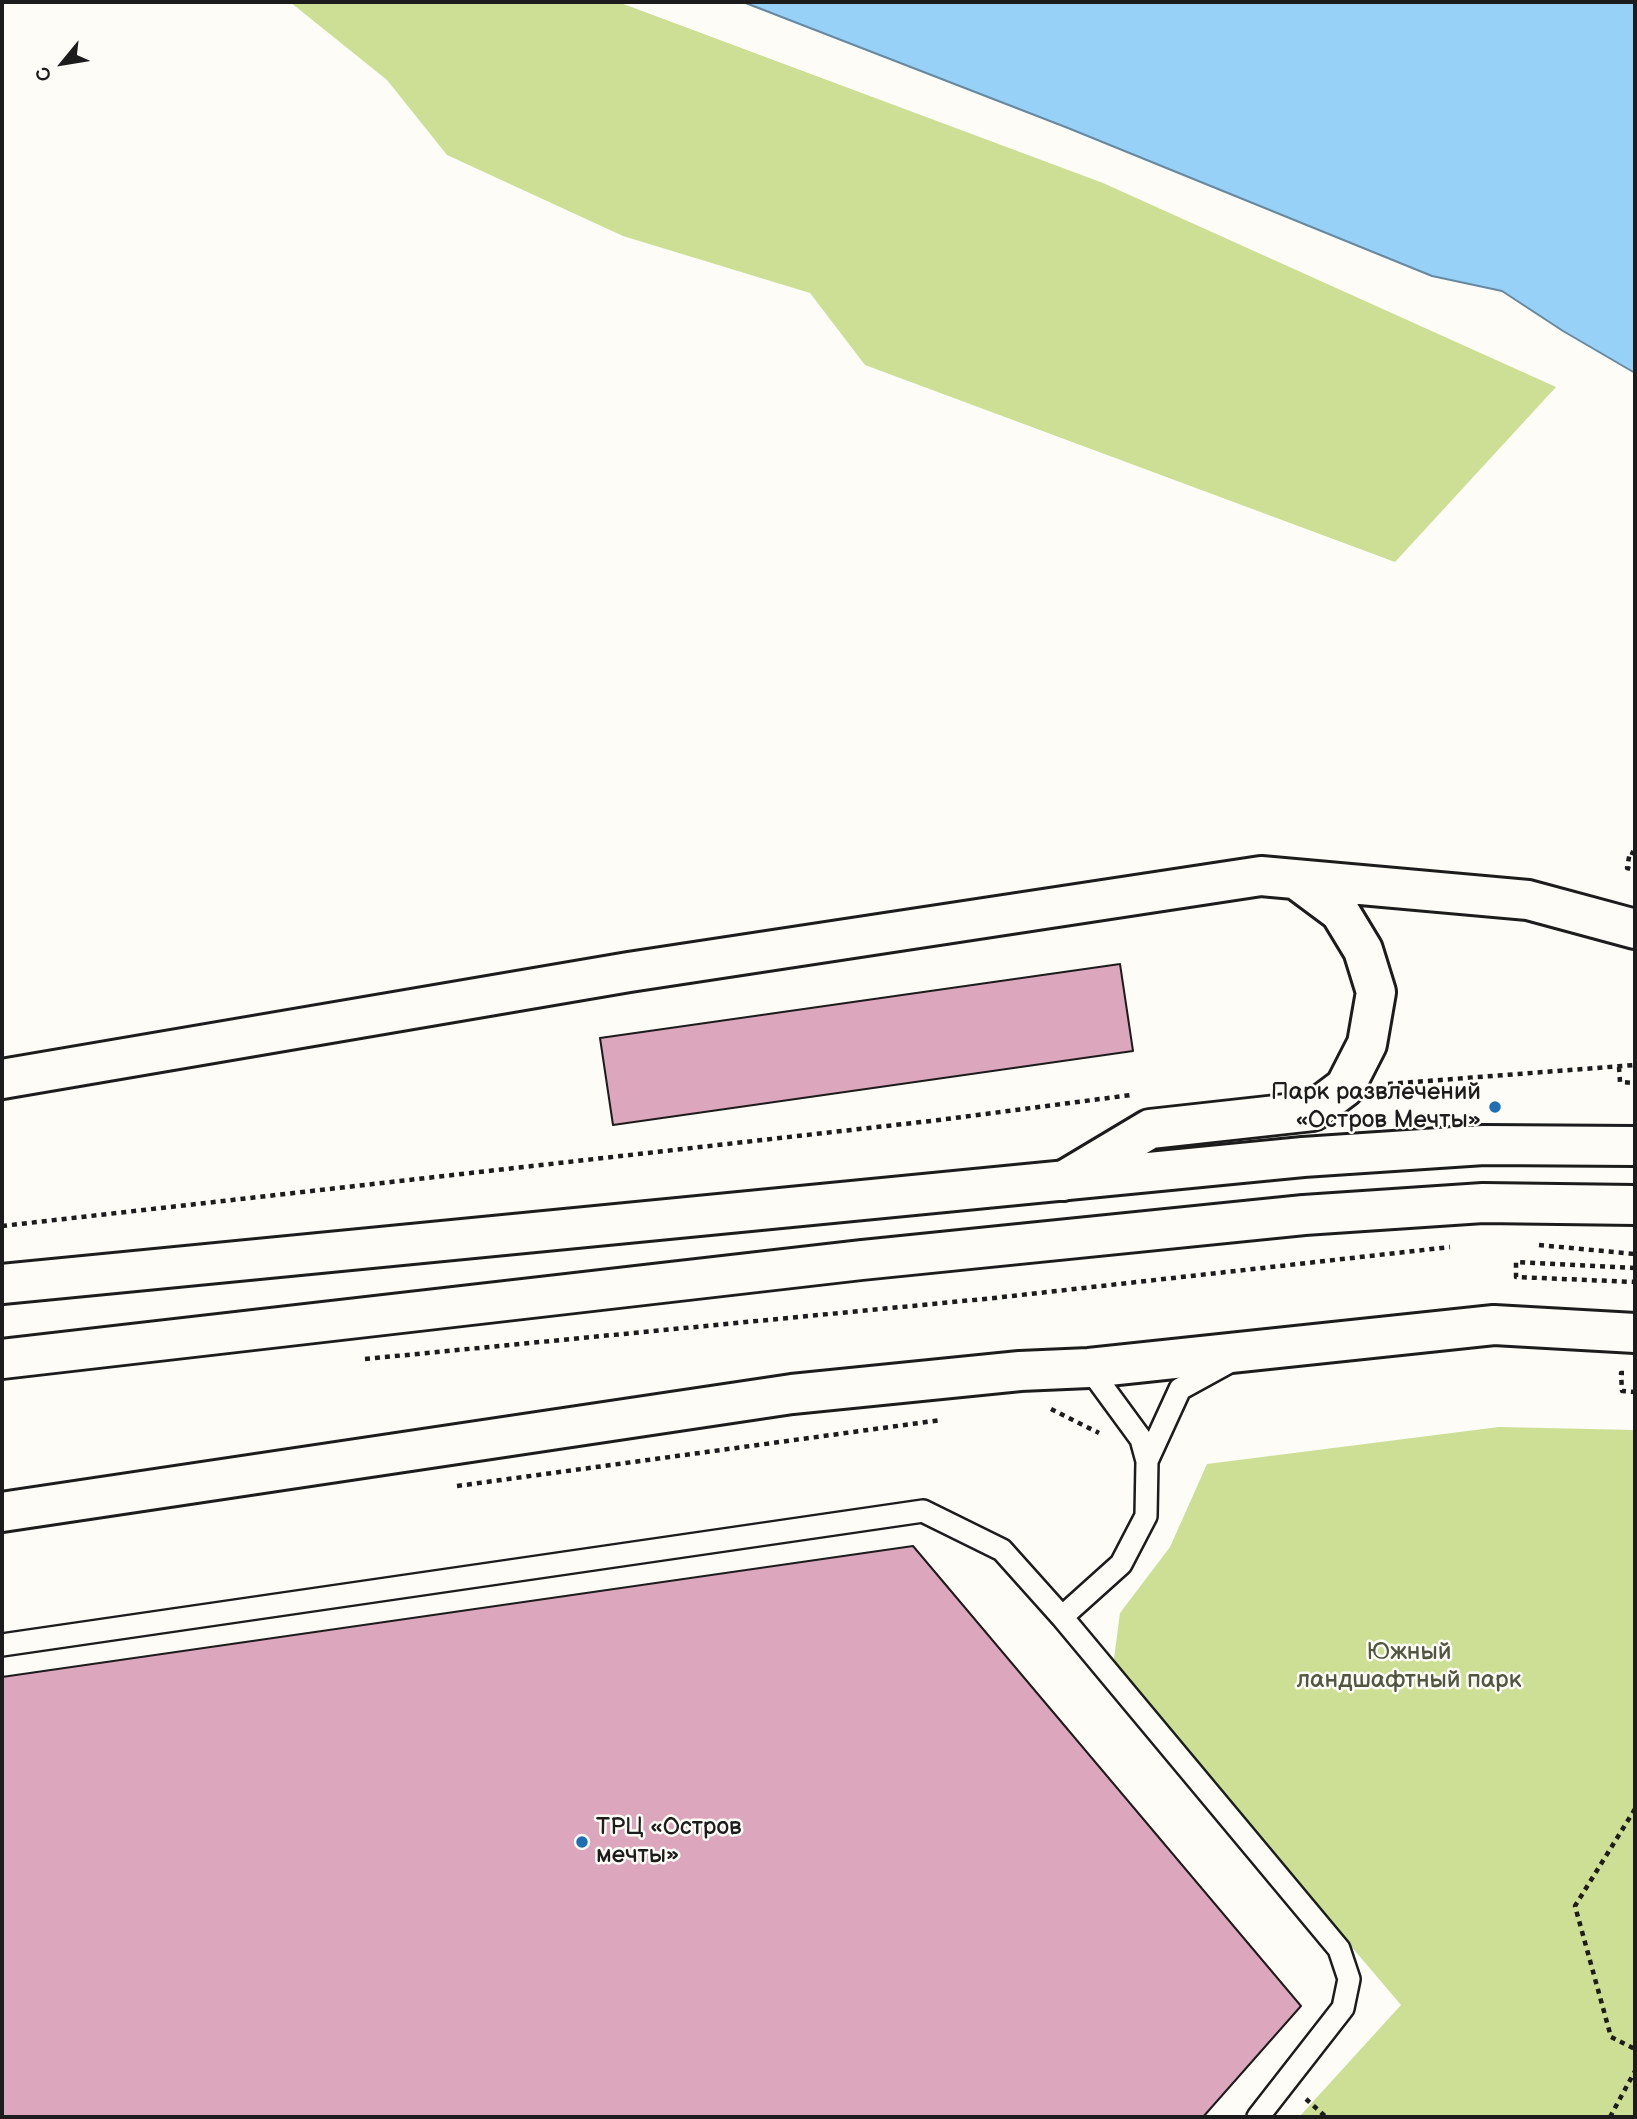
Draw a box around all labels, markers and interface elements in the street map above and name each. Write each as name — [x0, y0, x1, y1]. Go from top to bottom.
north arrow — [28, 28, 98, 98]
text: С — [31, 62, 58, 85]
place label: Парк развлечений «Остров Мечты» — [1271, 1079, 1481, 1135]
marker: Парк развлечений «Остров Мечты» — [1487, 1099, 1503, 1115]
park label: Южный ландшафтный парк — [1297, 1639, 1521, 1695]
place label: ТРЦ «Остров мечты» — [596, 1814, 741, 1870]
marker: ТРЦ «Остров мечты» — [574, 1834, 590, 1850]

